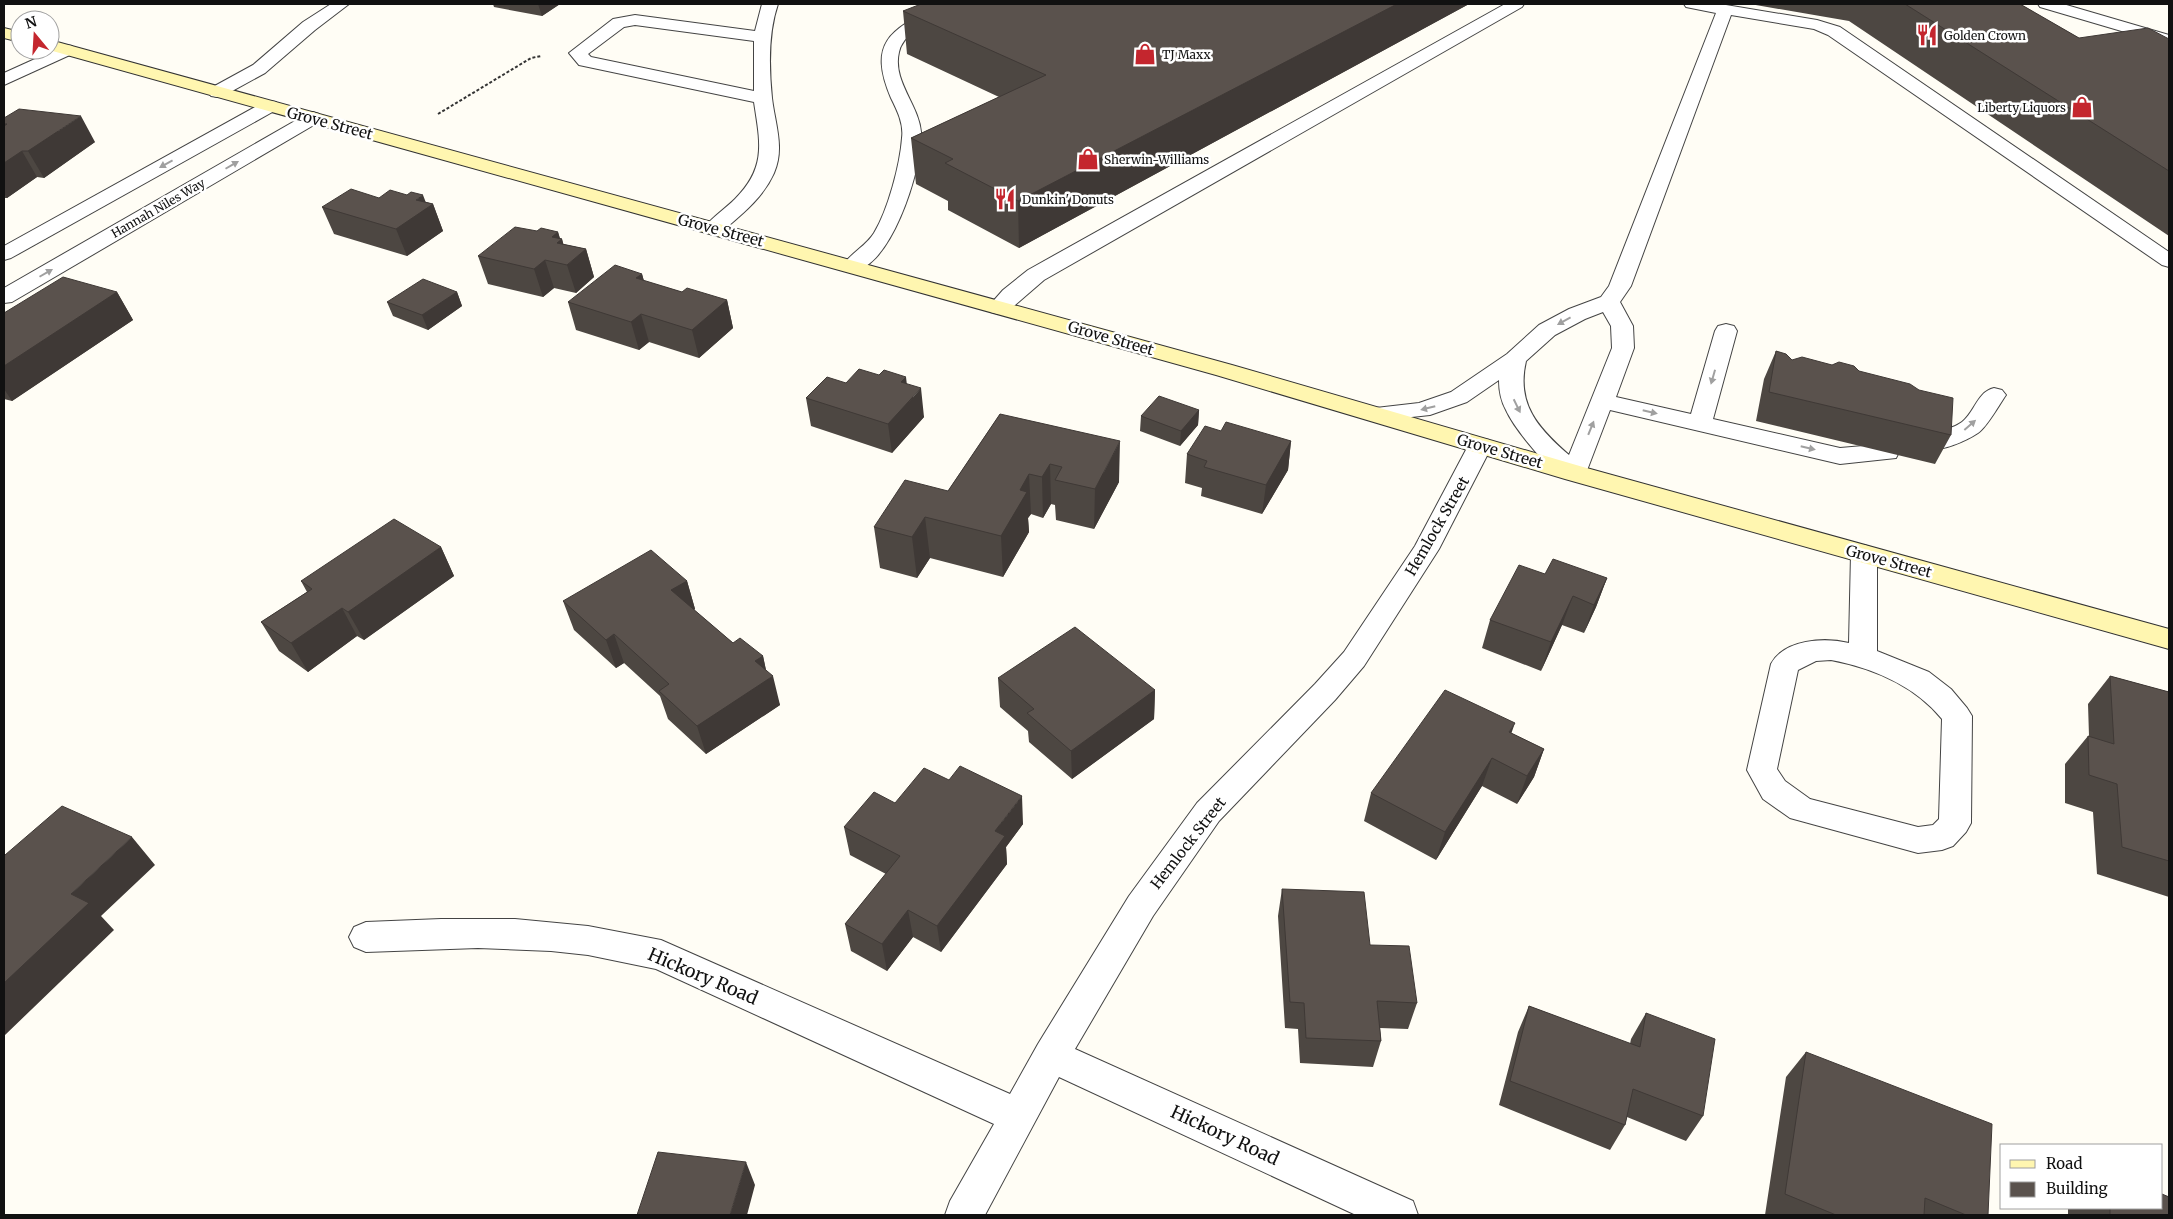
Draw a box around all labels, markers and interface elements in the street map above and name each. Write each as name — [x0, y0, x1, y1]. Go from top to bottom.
north arrow — [10, 10, 60, 60]
text: N — [23, 12, 39, 33]
restaurant icon: Golden Crown — [1914, 22, 1940, 48]
place label: Golden Crown — [1944, 28, 2026, 43]
shop icon: TJ Maxx — [1132, 41, 1158, 67]
place label: TJ Maxx — [1162, 47, 1212, 62]
shop icon: Liberty Liquors — [2069, 94, 2095, 120]
place label: Liberty Liquors — [1977, 100, 2066, 115]
street label: Grove Street — [285, 102, 375, 144]
shop icon: Sherwin-Williams — [1075, 146, 1101, 172]
place label: Sherwin-Williams — [1104, 152, 1209, 167]
one-way arrow — [159, 160, 173, 168]
one-way arrow — [225, 161, 239, 169]
street label: Hannah Niles Way — [109, 175, 207, 241]
restaurant icon: Dunkin' Donuts — [992, 186, 1018, 212]
place label: Dunkin' Donuts — [1022, 192, 1114, 207]
street label: Grove Street — [676, 209, 766, 251]
one-way arrow — [39, 268, 52, 277]
street label: Grove Street — [1066, 317, 1156, 359]
one-way arrow — [1556, 317, 1571, 325]
one-way arrow — [1709, 369, 1717, 385]
one-way arrow — [1513, 399, 1521, 413]
one-way arrow — [1421, 404, 1436, 412]
one-way arrow — [1642, 408, 1657, 416]
one-way arrow — [1964, 419, 1976, 431]
one-way arrow — [1588, 421, 1596, 435]
street label: Grove Street — [1455, 430, 1545, 472]
one-way arrow — [1801, 444, 1816, 452]
street label: Hemlock Street — [1401, 473, 1473, 579]
street label: Grove Street — [1844, 540, 1934, 582]
street label: Hemlock Street — [1146, 793, 1230, 893]
street label: Hickory Road — [645, 943, 762, 1010]
street label: Hickory Road — [1167, 1100, 1283, 1170]
legend — [2000, 1144, 2163, 1209]
text: Road — [2046, 1154, 2082, 1173]
text: Building — [2046, 1179, 2108, 1198]

